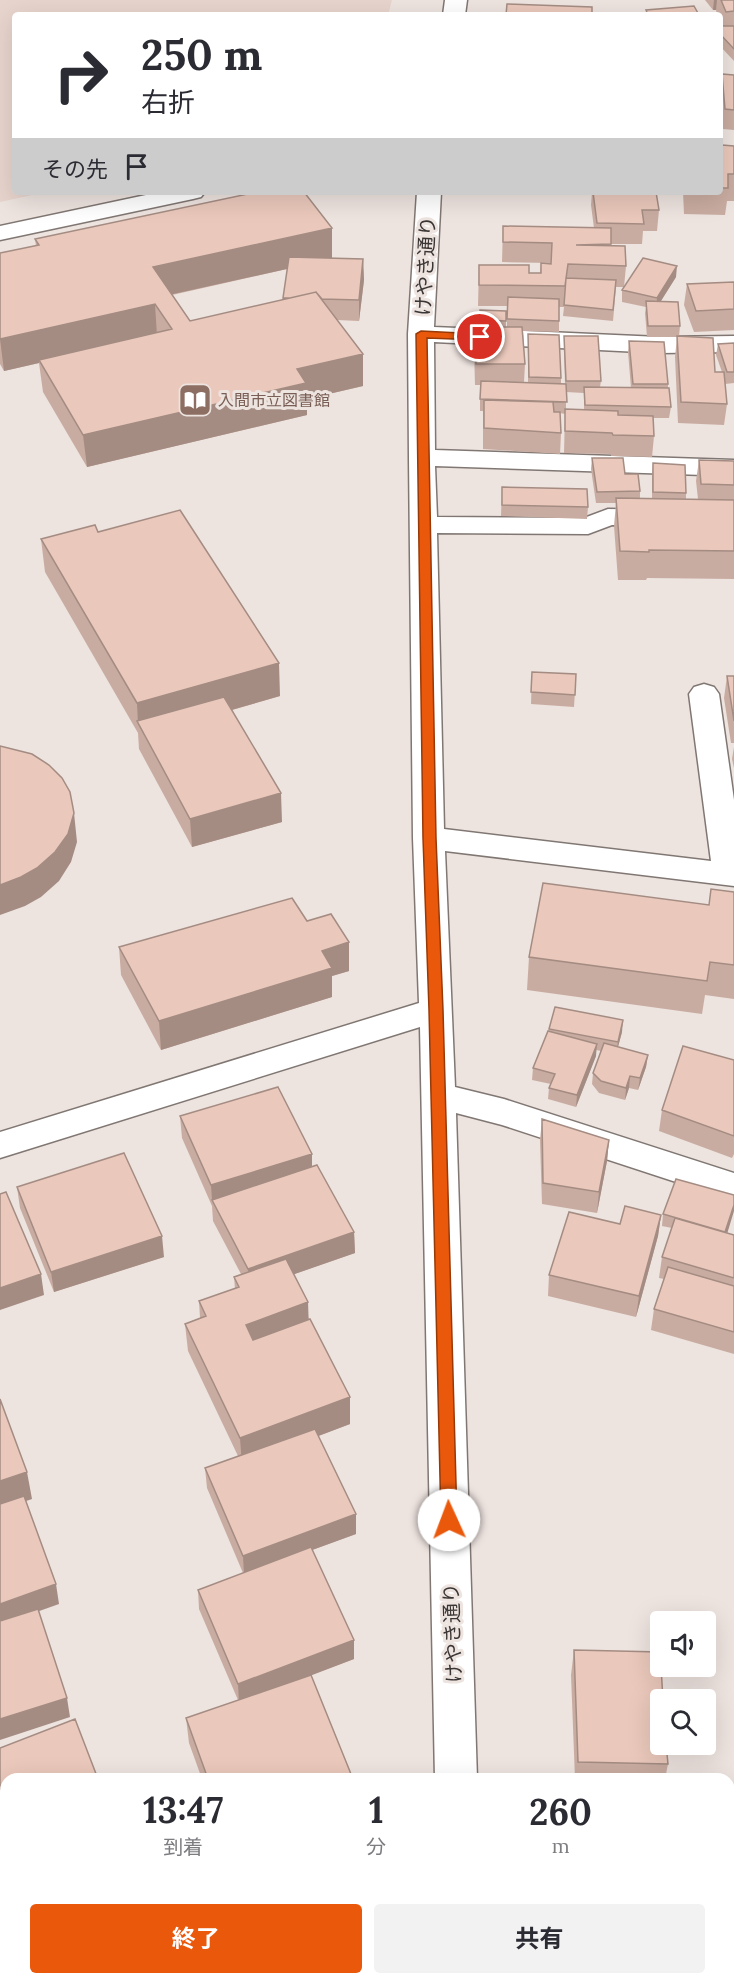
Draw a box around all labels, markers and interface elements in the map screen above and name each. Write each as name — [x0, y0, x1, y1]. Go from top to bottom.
text: 250 m — [141, 28, 262, 82]
icon: right — [42, 36, 120, 114]
text: 右折 — [141, 85, 195, 119]
icon: arrive — [120, 150, 153, 183]
text: その先 — [42, 155, 108, 183]
street label: けやき通り — [410, 215, 440, 317]
pin — [454, 311, 505, 362]
icon: arrive — [463, 320, 496, 353]
library icon: 入間市立図書館 — [177, 382, 213, 418]
place label: 入間市立図書館 — [218, 390, 330, 410]
position arrow — [417, 1488, 481, 1552]
street label: けやき通り — [438, 1583, 466, 1683]
map controls — [650, 1611, 716, 1755]
button: sound — [650, 1611, 716, 1677]
button: search — [650, 1689, 716, 1755]
text: 13:47 — [143, 1787, 223, 1833]
text: 1 — [369, 1787, 384, 1833]
text: 260 — [529, 1789, 592, 1835]
text: m — [552, 1833, 570, 1858]
text: 到着 — [163, 1834, 203, 1859]
text: 分 — [366, 1834, 386, 1859]
button: 終了 — [30, 1904, 362, 1973]
button: 共有 — [374, 1904, 705, 1973]

